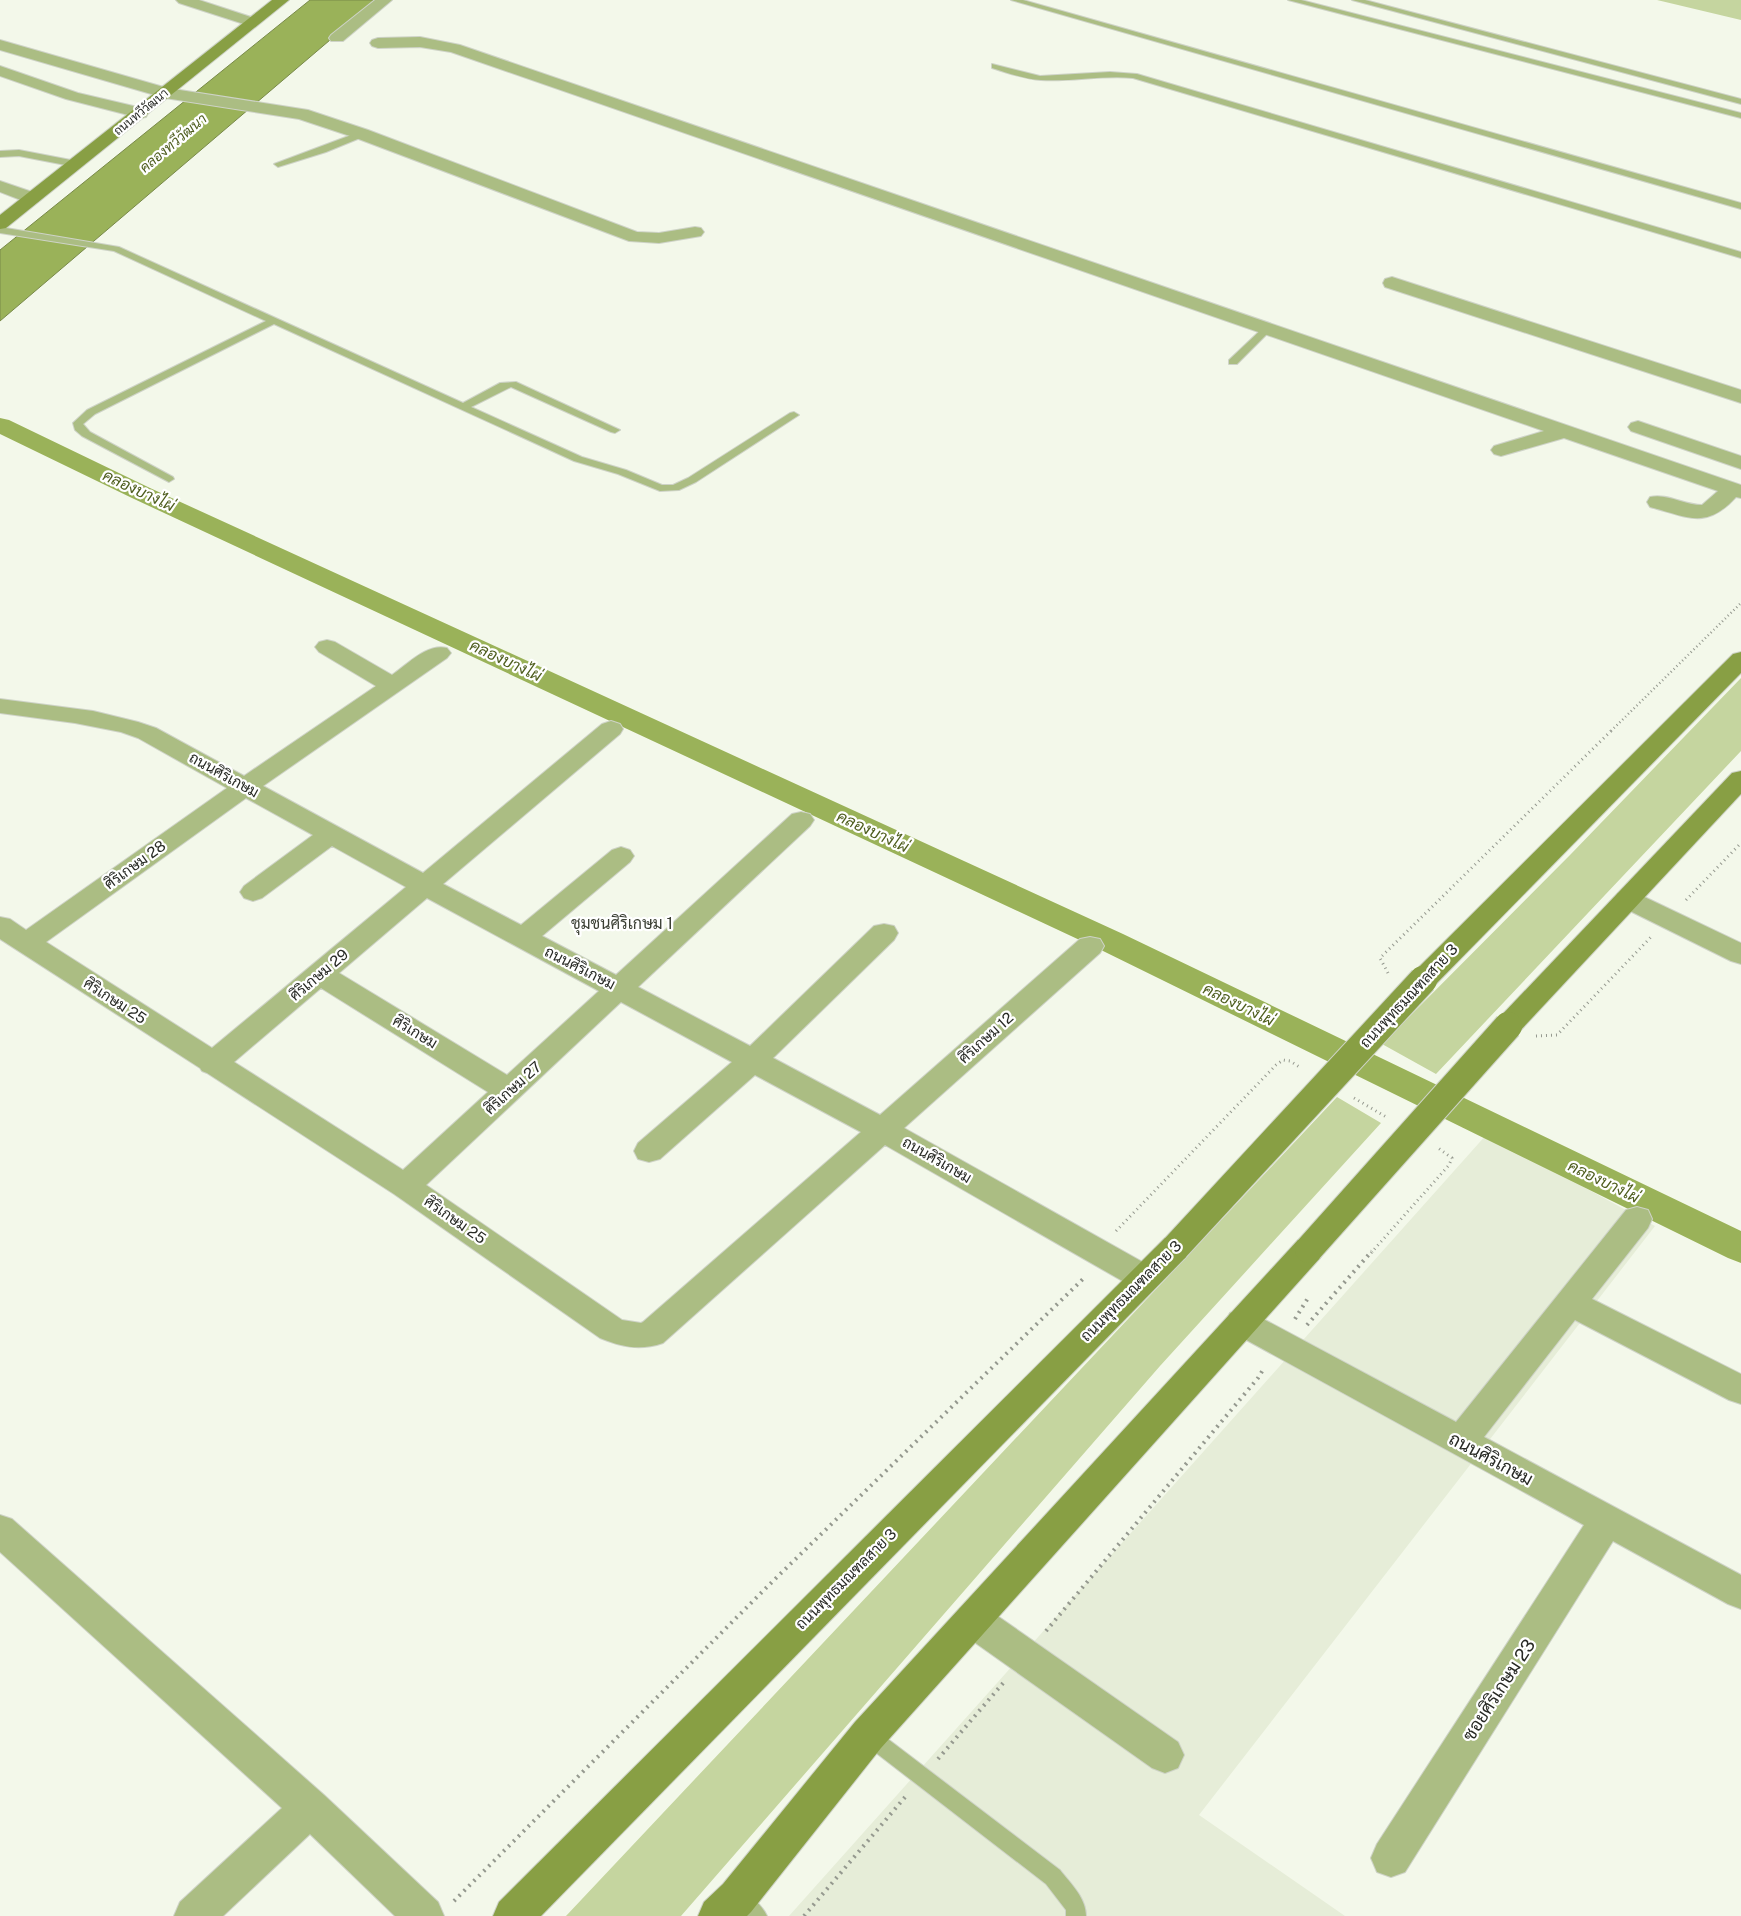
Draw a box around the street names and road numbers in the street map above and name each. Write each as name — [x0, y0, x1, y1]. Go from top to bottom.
street label: ถนนทวีวัฒนา — [110, 85, 171, 138]
street label: ถนนศิริเกษม — [187, 749, 262, 801]
street label: ศิริเกษม 28 — [101, 837, 169, 892]
street label: ถนนพุทธมณฑลสาย 3 — [1356, 940, 1463, 1053]
street label: ถนนศิริเกษม — [542, 943, 618, 993]
street label: ศิริเกษม 29 — [286, 945, 351, 1004]
street label: ศิริเกษม 25 — [81, 974, 150, 1027]
street label: ศิริเกษม 12 — [955, 1009, 1017, 1067]
street label: ศิริเกษม — [390, 1012, 441, 1051]
street label: ศิริเกษม 27 — [481, 1058, 545, 1118]
street label: ถนนศิริเกษม — [900, 1133, 975, 1186]
street label: ศิริเกษม 25 — [421, 1192, 489, 1247]
street label: ถนนพุทธมณฑลสาย 3 — [1077, 1237, 1187, 1347]
street label: ถนนศิริเกษม — [1446, 1428, 1537, 1489]
street label: ถนนพุทธมณฑลสาย 3 — [792, 1525, 902, 1635]
street label: ซอยศิริเกษม 23 — [1458, 1635, 1539, 1745]

